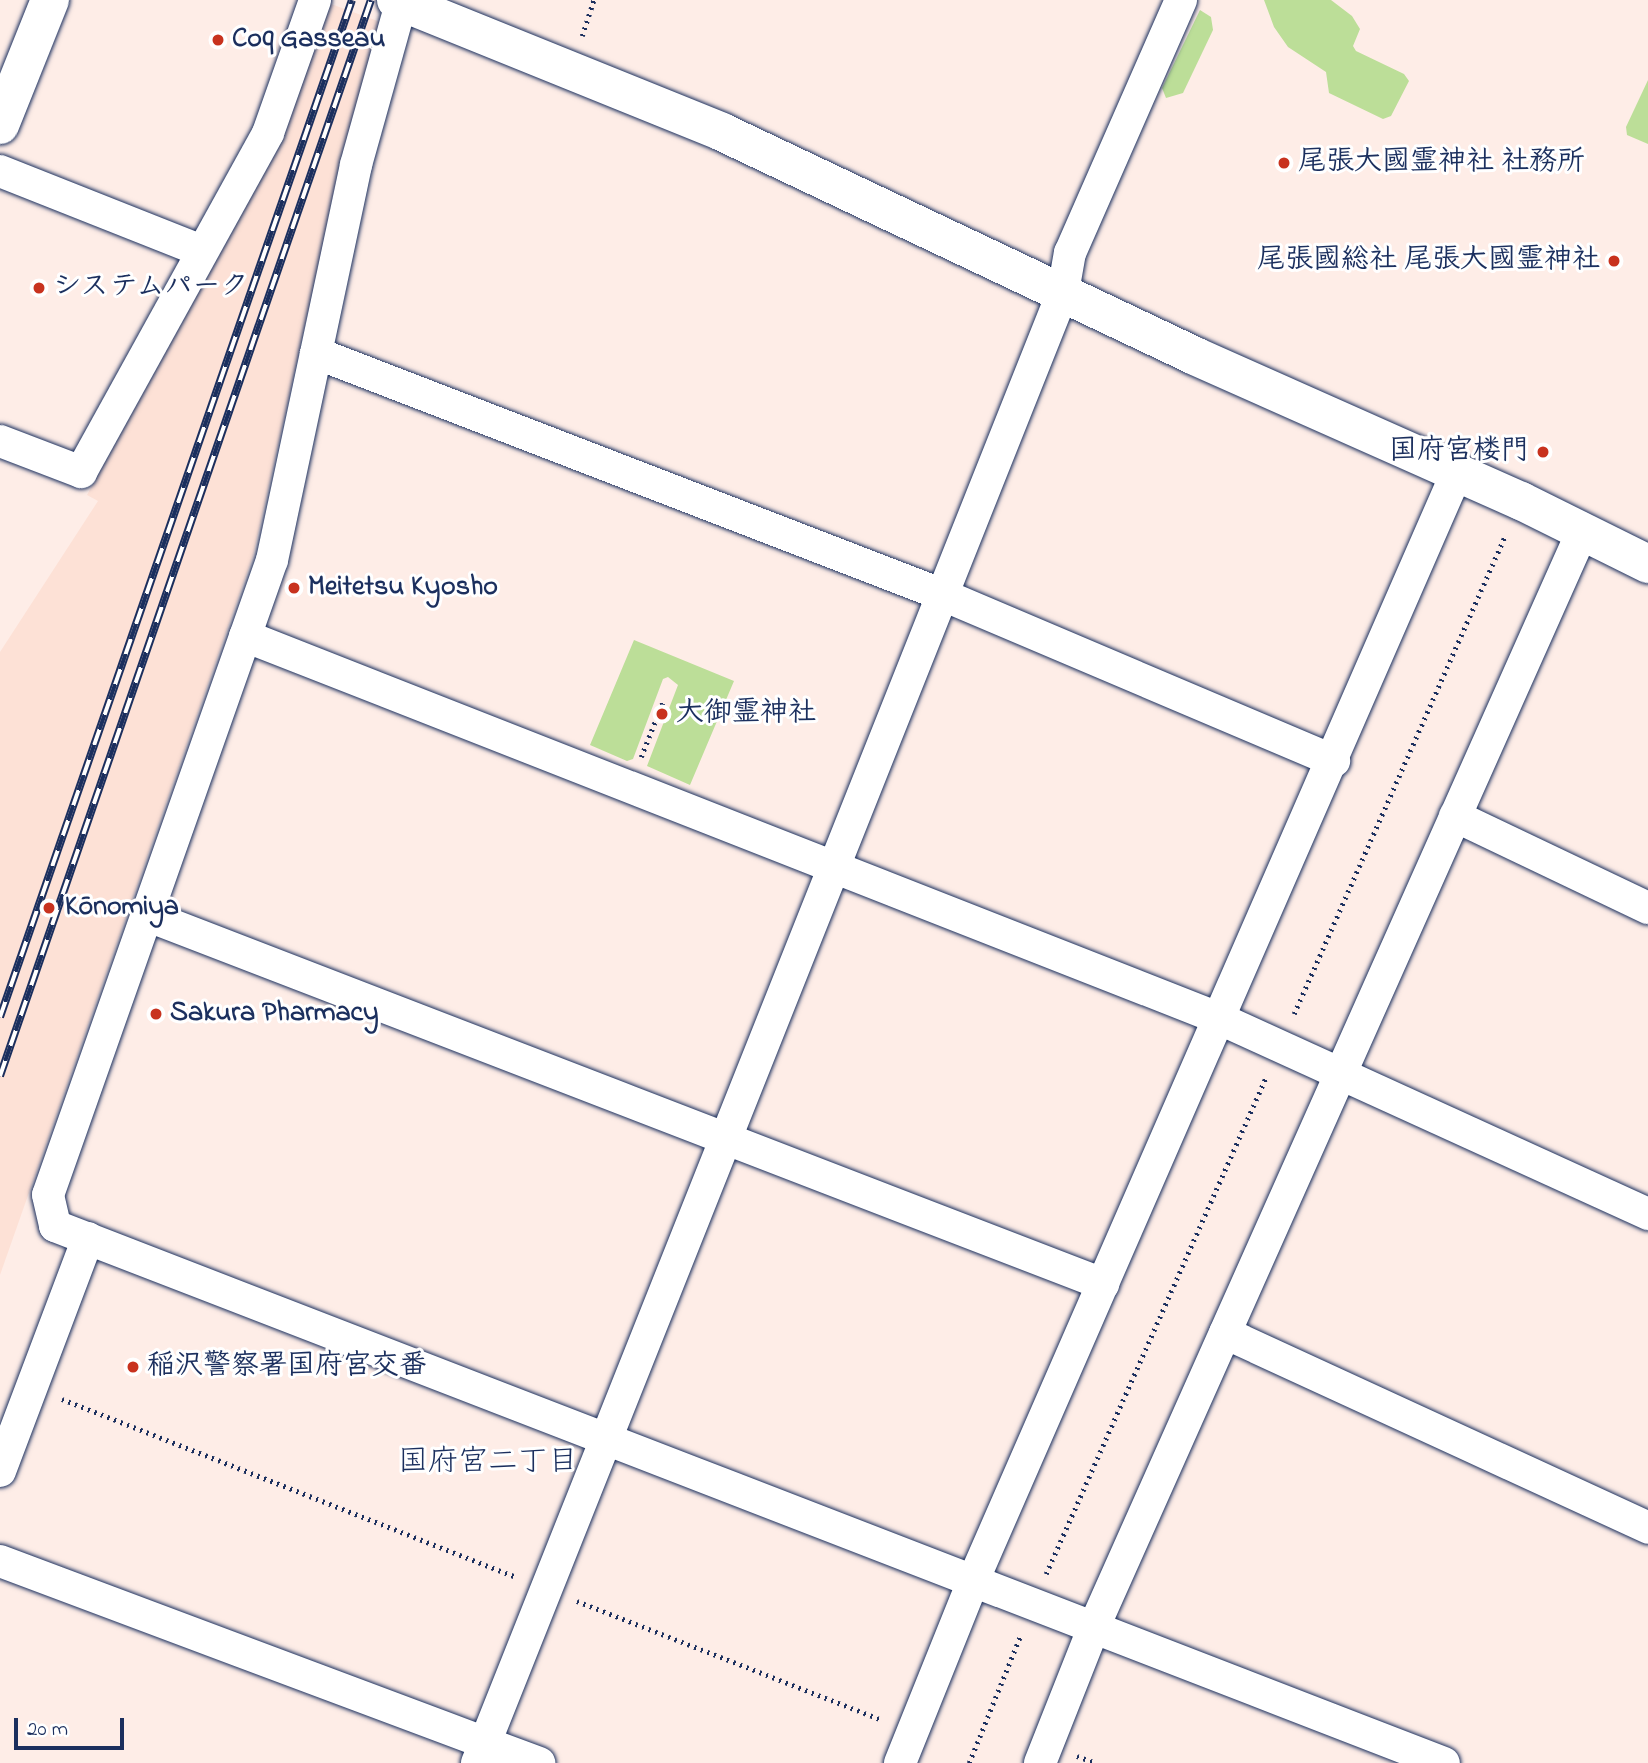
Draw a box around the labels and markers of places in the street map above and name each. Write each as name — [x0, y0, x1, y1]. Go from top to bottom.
place label: Coq Gasseau — [232, 23, 385, 57]
marker: Coq Gasseau — [210, 32, 226, 48]
place label: 尾張大國霊神社 社務所 — [1298, 146, 1585, 180]
marker: 尾張大國霊神社 社務所 — [1276, 155, 1292, 171]
place label: 尾張國総社 尾張大國霊神社 — [1257, 244, 1600, 278]
marker: 尾張國総社 尾張大國霊神社 — [1606, 253, 1622, 269]
place label: システムパーク — [53, 271, 249, 305]
marker: システムパーク — [31, 280, 47, 296]
place label: 国府宮楼門 — [1389, 435, 1529, 469]
marker: 国府宮楼門 — [1535, 444, 1551, 460]
place label: Meitetsu Kyosho — [308, 571, 498, 605]
marker: Meitetsu Kyosho — [286, 580, 302, 596]
place label: 大御霊神社 — [676, 697, 816, 731]
marker: 大御霊神社 — [654, 706, 670, 722]
place label: Kōnomiya — [65, 891, 179, 925]
marker: Kōnomiya — [39, 898, 59, 918]
place label: Sakura Pharmacy — [170, 997, 379, 1031]
marker: Sakura Pharmacy — [148, 1006, 164, 1022]
place label: 稲沢警察署国府宮交番 — [147, 1350, 427, 1384]
marker: 稲沢警察署国府宮交番 — [125, 1359, 141, 1375]

